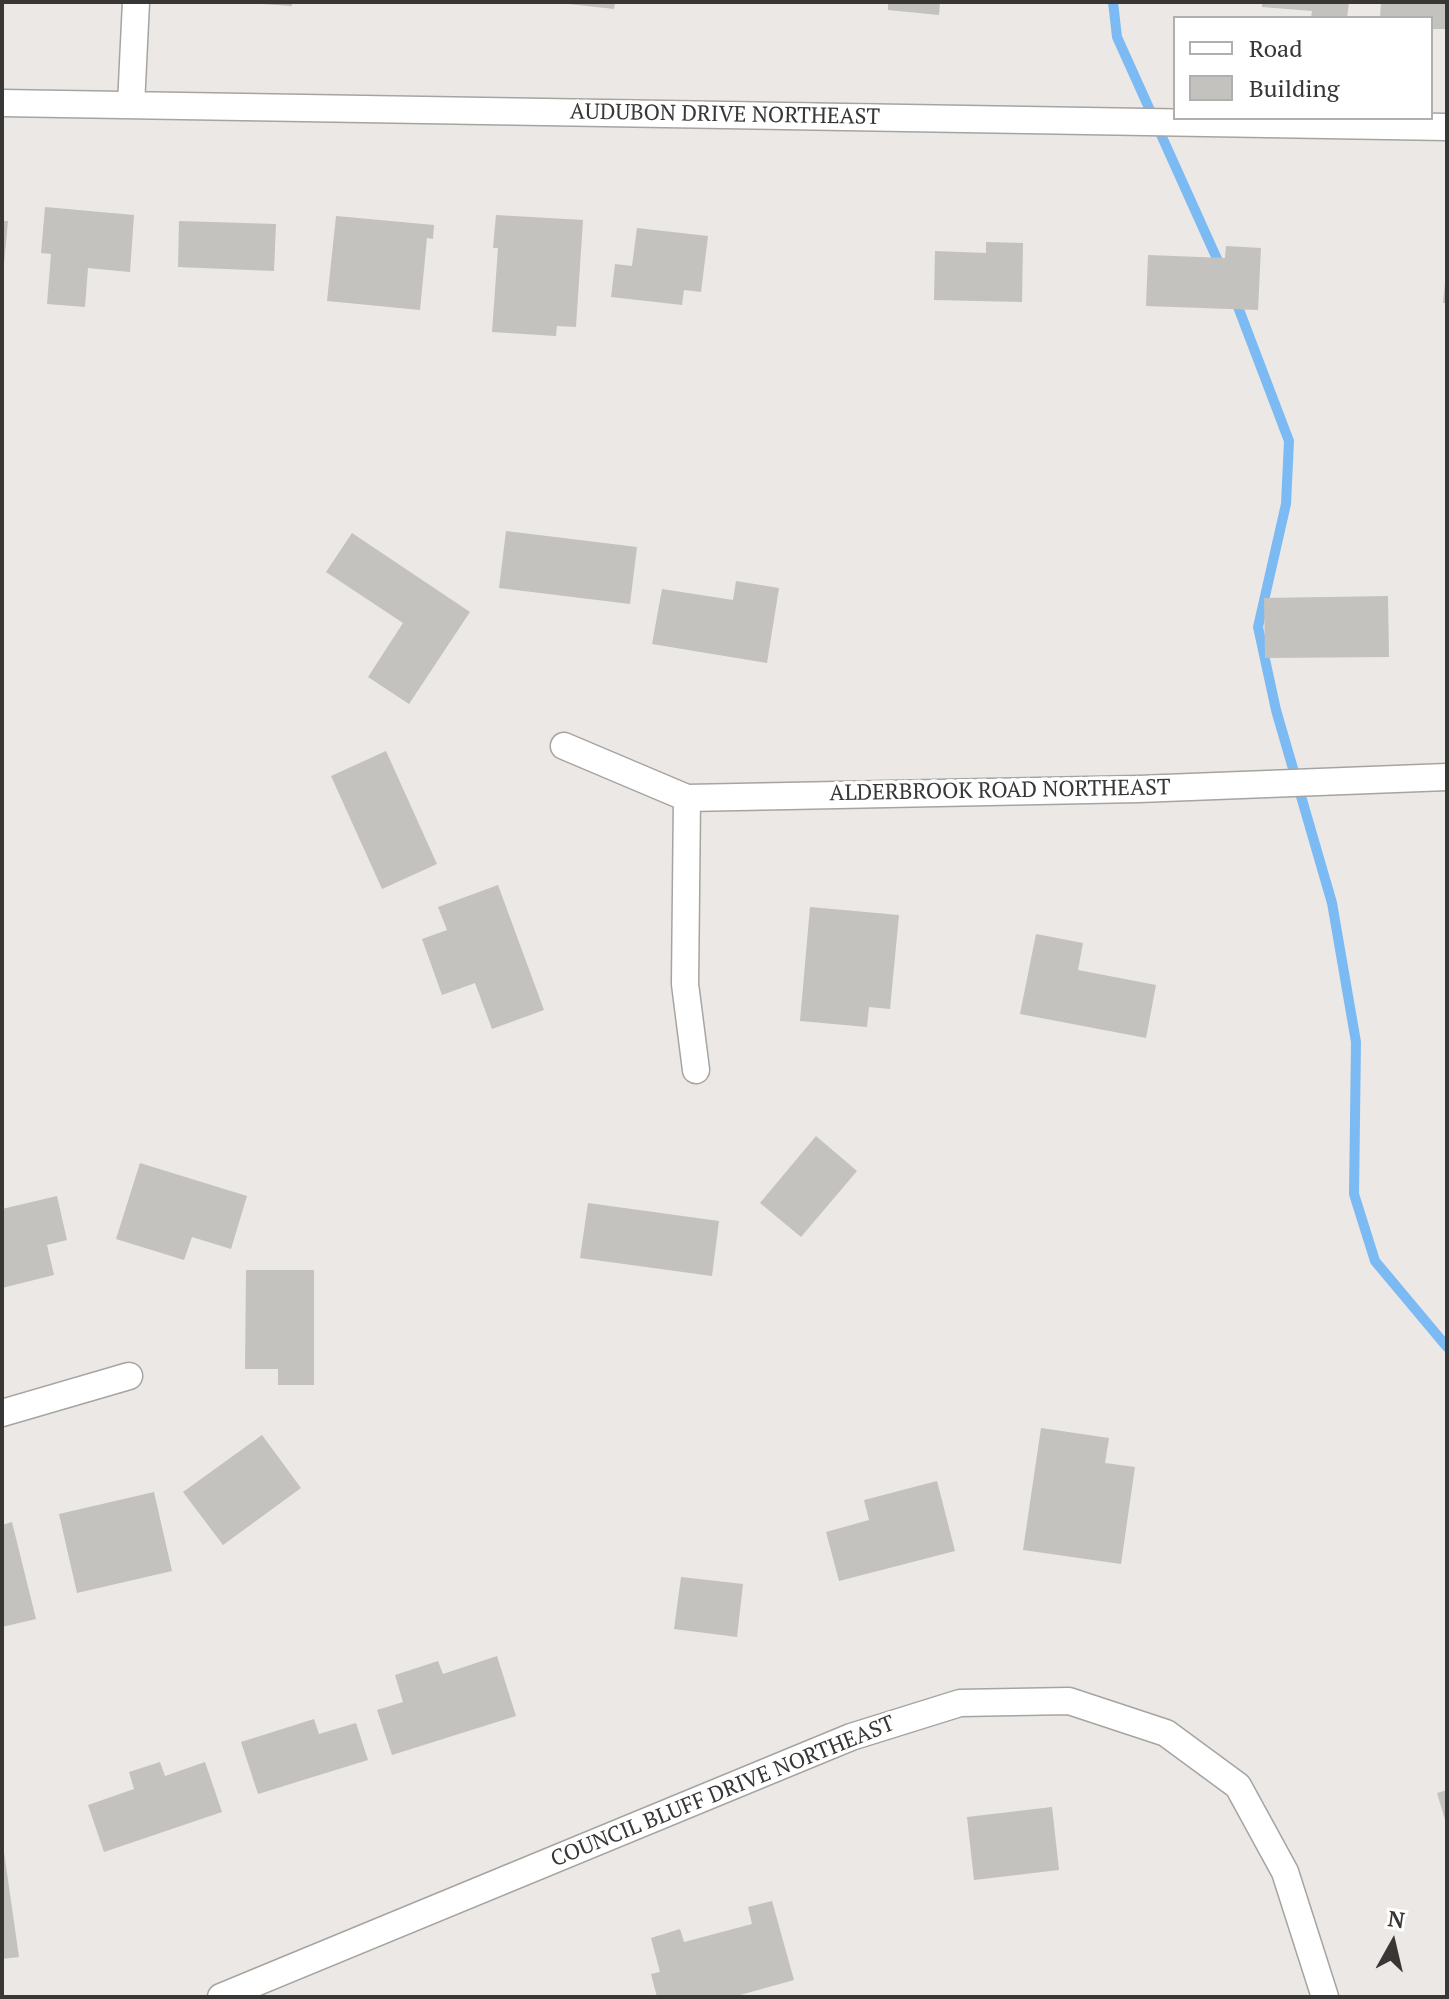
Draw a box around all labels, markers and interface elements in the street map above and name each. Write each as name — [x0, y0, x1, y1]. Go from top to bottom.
legend — [1173, 16, 1433, 120]
text: Road — [1249, 32, 1303, 64]
text: Building — [1249, 72, 1339, 104]
street label: AUDUBON DRIVE NORTHEAST — [570, 99, 880, 131]
street label: ALDERBROOK ROAD NORTHEAST — [829, 775, 1171, 807]
street label: COUNCIL BLUFF DRIVE NORTHEAST — [547, 1711, 899, 1873]
north arrow — [1353, 1903, 1433, 1983]
text: N — [1386, 1903, 1407, 1934]

